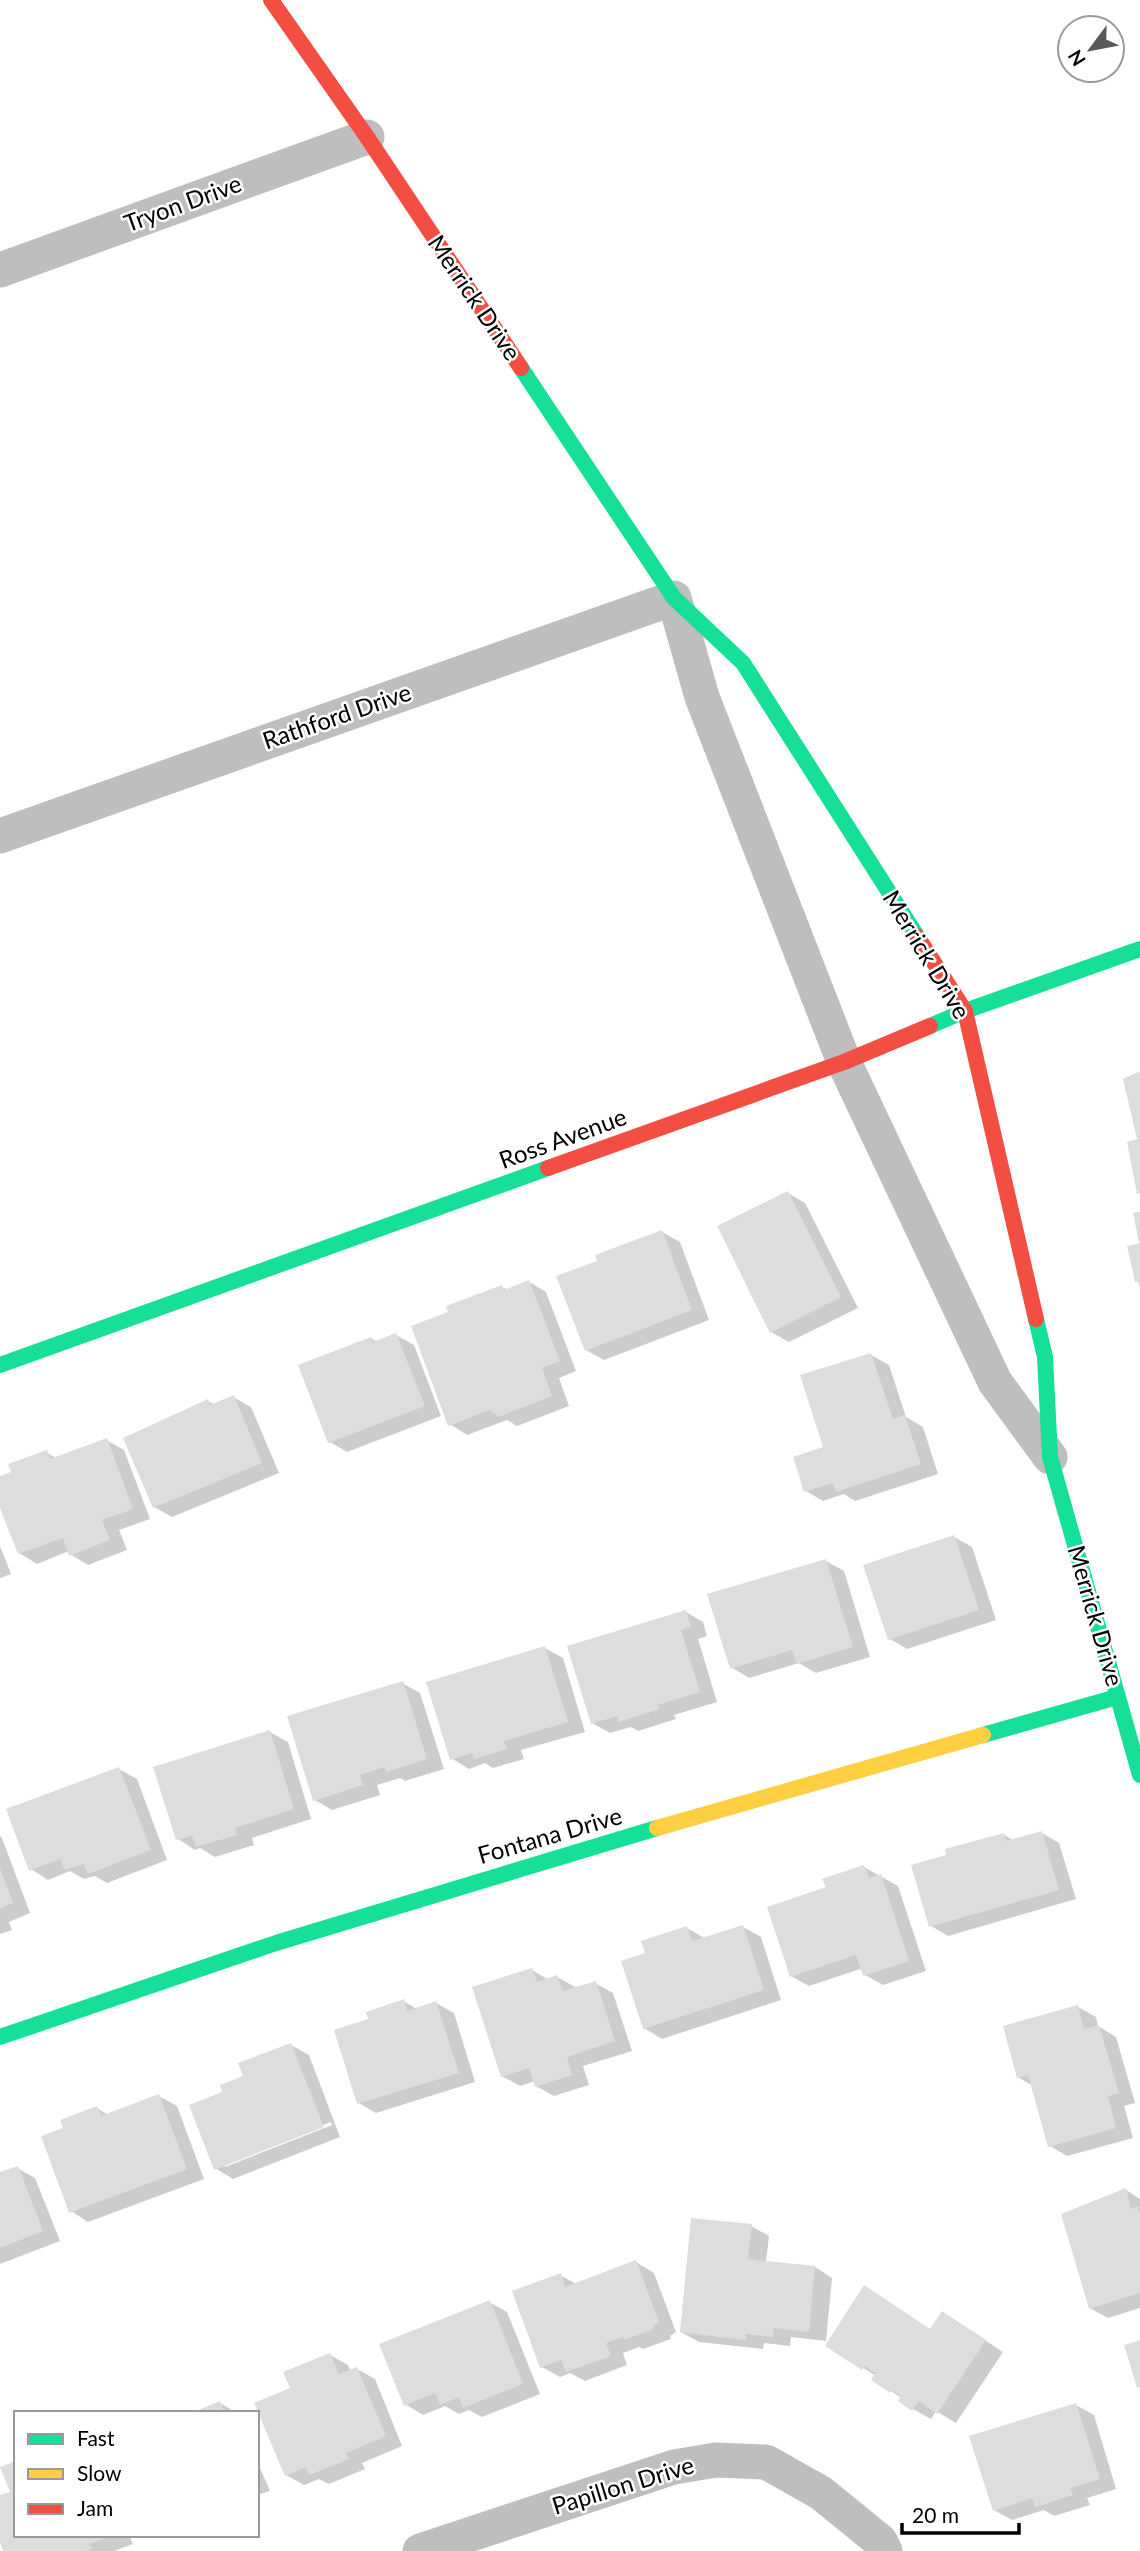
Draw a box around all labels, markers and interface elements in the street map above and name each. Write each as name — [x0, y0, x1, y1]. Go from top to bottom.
north arrow — [1056, 14, 1126, 84]
text: N — [1063, 46, 1090, 71]
street label: Tryon Drive — [120, 168, 245, 237]
street label: Merrick Drive — [423, 229, 528, 365]
street label: Rathford Drive — [258, 677, 415, 755]
street label: Merrick Drive — [878, 885, 977, 1024]
street label: Ross Avenue — [495, 1101, 630, 1174]
street label: Merrick Drive — [1063, 1542, 1130, 1689]
street label: Fontana Drive — [474, 1800, 625, 1869]
legend — [14, 2411, 259, 2537]
text: Fast — [77, 2425, 115, 2450]
street label: Papillon Drive — [548, 2449, 697, 2520]
text: Slow — [77, 2460, 122, 2485]
scale bar — [902, 2492, 1019, 2536]
text: Jam — [77, 2495, 113, 2520]
text: 20 m — [912, 2502, 959, 2527]

